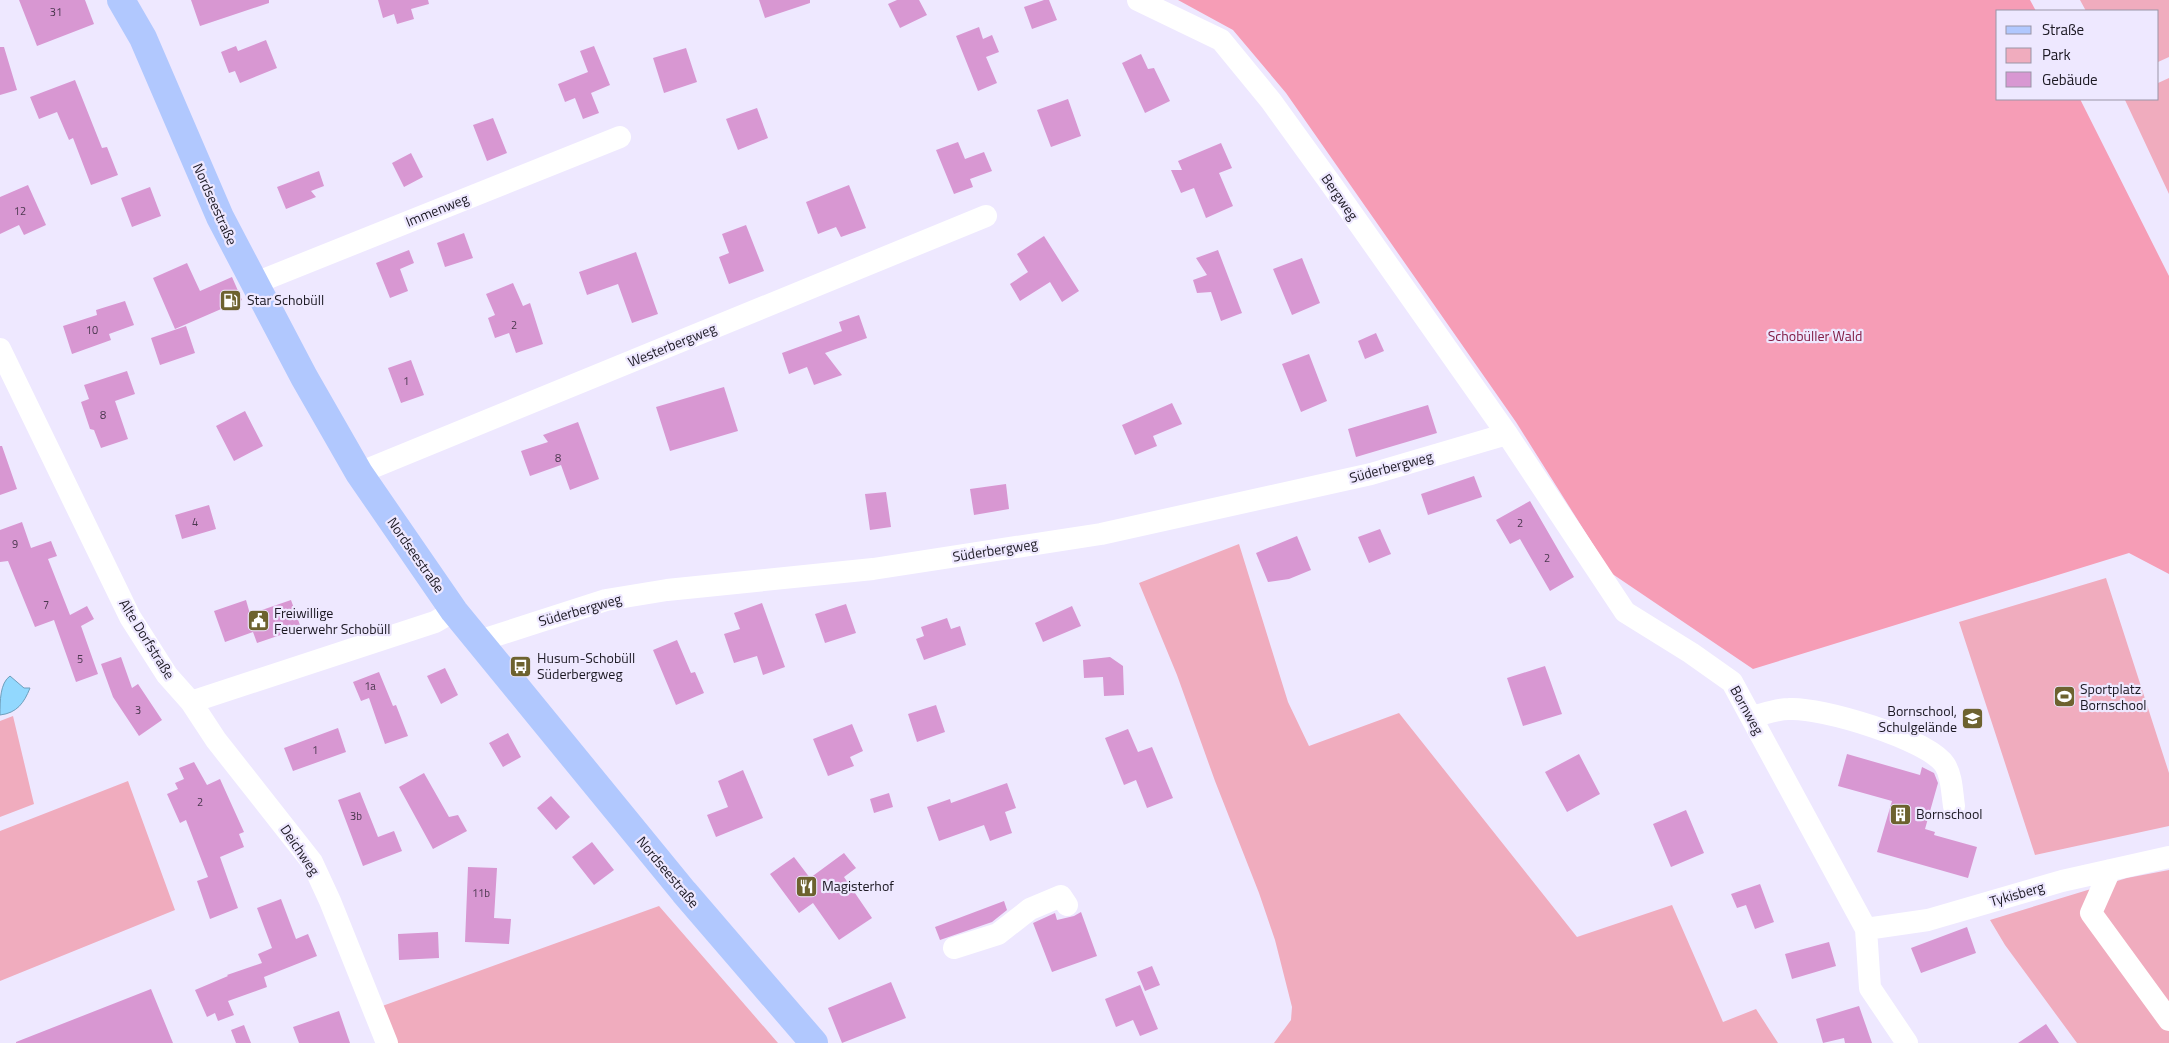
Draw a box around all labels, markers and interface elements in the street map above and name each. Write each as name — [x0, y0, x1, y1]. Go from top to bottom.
house number: 31 — [50, 4, 62, 20]
legend — [1996, 10, 2159, 100]
text: Straße — [2042, 18, 2084, 41]
text: Park — [2042, 43, 2071, 66]
text: Gebäude — [2042, 68, 2098, 91]
street label: Nordseestraße — [188, 159, 243, 248]
street label: Bergweg — [1317, 169, 1364, 224]
street label: Immenweg — [402, 187, 471, 232]
house number: 12 — [14, 203, 26, 219]
fuel station icon: Star Schobüll — [219, 288, 243, 312]
place label: Star Schobüll — [247, 289, 324, 310]
house number: 2 — [511, 317, 517, 333]
street label: Westerbergweg — [624, 317, 719, 372]
house number: 10 — [86, 322, 98, 338]
park label: Schobüller Wald — [1768, 325, 1862, 346]
house number: 1 — [403, 373, 409, 389]
house number: 8 — [100, 407, 106, 423]
street label: Süderbergweg — [1347, 445, 1435, 488]
house number: 8 — [555, 450, 561, 466]
street label: Nordseestraße — [383, 513, 450, 597]
house number: 4 — [192, 514, 198, 530]
house number: 2 — [1517, 515, 1523, 531]
street label: Süderbergweg — [951, 532, 1039, 567]
house number: 9 — [12, 536, 18, 552]
house number: 2 — [1544, 550, 1550, 566]
street label: Süderbergweg — [536, 588, 624, 631]
street label: Alte Dorfstraße — [114, 595, 180, 683]
house number: 7 — [43, 597, 49, 613]
place label: Freiwillige Feuerwehr Schobüll — [274, 602, 391, 639]
public building icon: Freiwillige Feuerwehr Schobüll — [246, 609, 270, 633]
place label: Husum-Schobüll Süderbergweg — [537, 647, 635, 684]
house number: 5 — [77, 651, 83, 667]
bus stop icon: Husum-Schobüll Süderbergweg — [509, 654, 533, 678]
house number: 1a — [364, 678, 376, 694]
place label: Sportplatz Bornschool — [2080, 678, 2147, 715]
street label: Bornweg — [1725, 681, 1770, 738]
sports icon: Sportplatz Bornschool — [2052, 685, 2076, 709]
place label: Bornschool, Schulgelände — [1879, 700, 1957, 737]
house number: 3 — [135, 702, 141, 718]
school or university icon: Bornschool, Schulgelände — [1961, 707, 1985, 731]
house number: 1 — [312, 742, 318, 758]
house number: 2 — [197, 794, 203, 810]
building icon: Bornschool — [1888, 802, 1912, 826]
place label: Bornschool — [1916, 803, 1983, 824]
house number: 3b — [350, 808, 362, 824]
street label: Deichweg — [276, 820, 325, 879]
street label: Nordseestraße — [632, 831, 705, 912]
restaurant icon: Magisterhof — [794, 874, 818, 898]
place label: Magisterhof — [822, 875, 894, 896]
street label: Tykisberg — [1987, 876, 2047, 911]
house number: 11b — [472, 885, 490, 901]

